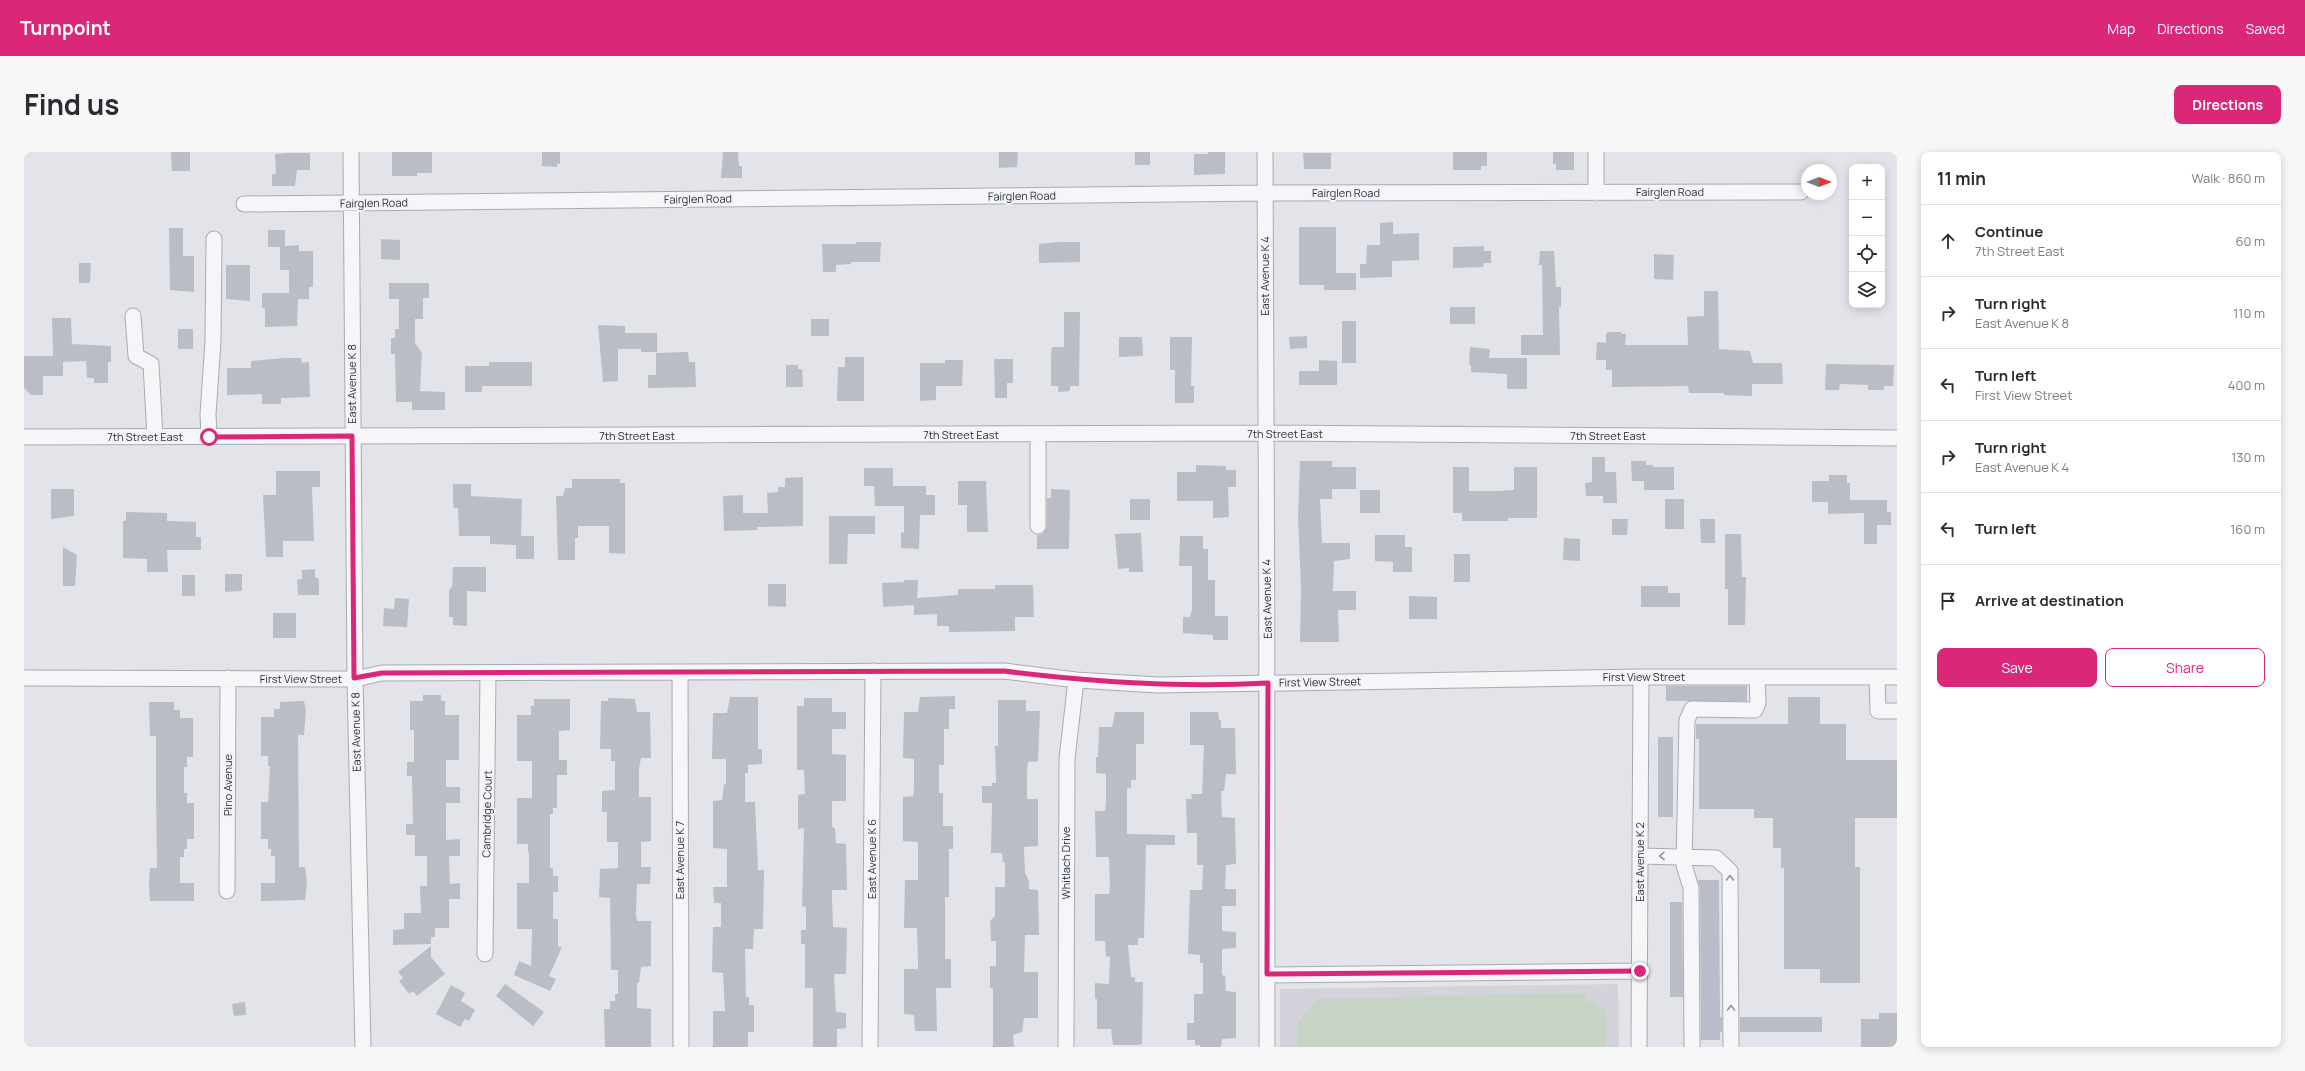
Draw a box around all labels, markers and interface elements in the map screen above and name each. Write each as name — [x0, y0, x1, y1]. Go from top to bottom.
text: Turnpoint — [20, 15, 111, 41]
text: Map — [2107, 19, 2135, 38]
text: Directions — [2157, 19, 2224, 38]
text: Saved — [2246, 19, 2285, 38]
text: Find us — [24, 85, 119, 123]
button: Directions — [2174, 85, 2281, 124]
north arrow — [1801, 164, 1837, 200]
map controls — [1849, 164, 1885, 308]
button: + — [1849, 164, 1885, 200]
text: 11 min — [1937, 167, 1986, 190]
text: Walk · 860 m — [2191, 169, 2265, 187]
street label: Fairglen Road — [1636, 184, 1704, 199]
street label: Fairglen Road — [1312, 185, 1380, 200]
street label: Fairglen Road — [988, 187, 1056, 204]
street label: Fairglen Road — [664, 190, 732, 207]
street label: Fairglen Road — [340, 194, 408, 211]
button: − — [1849, 200, 1885, 236]
text: Continue — [1975, 221, 2043, 242]
icon: ahead — [1937, 230, 1959, 252]
text: 60 m — [2235, 232, 2265, 250]
street label: East Avenue K 4 — [1257, 236, 1272, 316]
button: locate — [1849, 236, 1885, 272]
text: 7th Street East — [1975, 242, 2065, 260]
button: layers — [1849, 272, 1885, 308]
text: Turn right — [1975, 293, 2046, 314]
icon: right — [1937, 302, 1959, 324]
text: 110 m — [2233, 304, 2265, 322]
text: East Avenue K 8 — [1975, 314, 2069, 332]
street label: East Avenue K 8 — [344, 344, 359, 424]
text: Turn left — [1975, 365, 2037, 386]
icon: left — [1937, 374, 1959, 396]
text: 400 m — [2228, 376, 2265, 394]
text: First View Street — [1975, 386, 2072, 404]
street label: 7th Street East — [1247, 426, 1323, 441]
street label: 7th Street East — [923, 427, 999, 442]
route start — [200, 428, 218, 446]
street label: 7th Street East — [599, 428, 675, 443]
street label: 7th Street East — [1570, 428, 1646, 443]
street label: 7th Street East — [107, 429, 183, 444]
text: Turn right — [1975, 437, 2046, 458]
icon: right — [1937, 446, 1959, 468]
text: 130 m — [2231, 448, 2265, 466]
text: East Avenue K 4 — [1975, 458, 2069, 476]
icon: left — [1937, 518, 1959, 540]
text: Turn left — [1975, 518, 2037, 539]
text: 160 m — [2230, 520, 2265, 538]
street label: East Avenue K 4 — [1258, 559, 1275, 639]
icon: arrive — [1937, 590, 1959, 612]
text: Arrive at destination — [1975, 590, 2124, 611]
button: Save — [1937, 648, 2097, 687]
button: Share — [2105, 648, 2265, 687]
street label: First View Street — [1603, 669, 1685, 684]
street label: First View Street — [260, 671, 342, 686]
street label: First View Street — [1279, 673, 1361, 690]
street label: East Avenue K 8 — [347, 692, 364, 772]
street label: Pino Avenue — [220, 753, 235, 816]
street label: Cambridge Court — [478, 770, 495, 858]
street label: East Avenue K 6 — [864, 819, 879, 899]
street label: East Avenue K 7 — [672, 821, 687, 899]
street label: East Avenue K 2 — [1632, 822, 1647, 902]
street label: Whitlach Drive — [1058, 826, 1073, 900]
one-way arrow — [1659, 852, 1665, 860]
one-way arrow — [1726, 875, 1734, 881]
route end — [1631, 962, 1649, 980]
one-way arrow — [1727, 1005, 1735, 1011]

